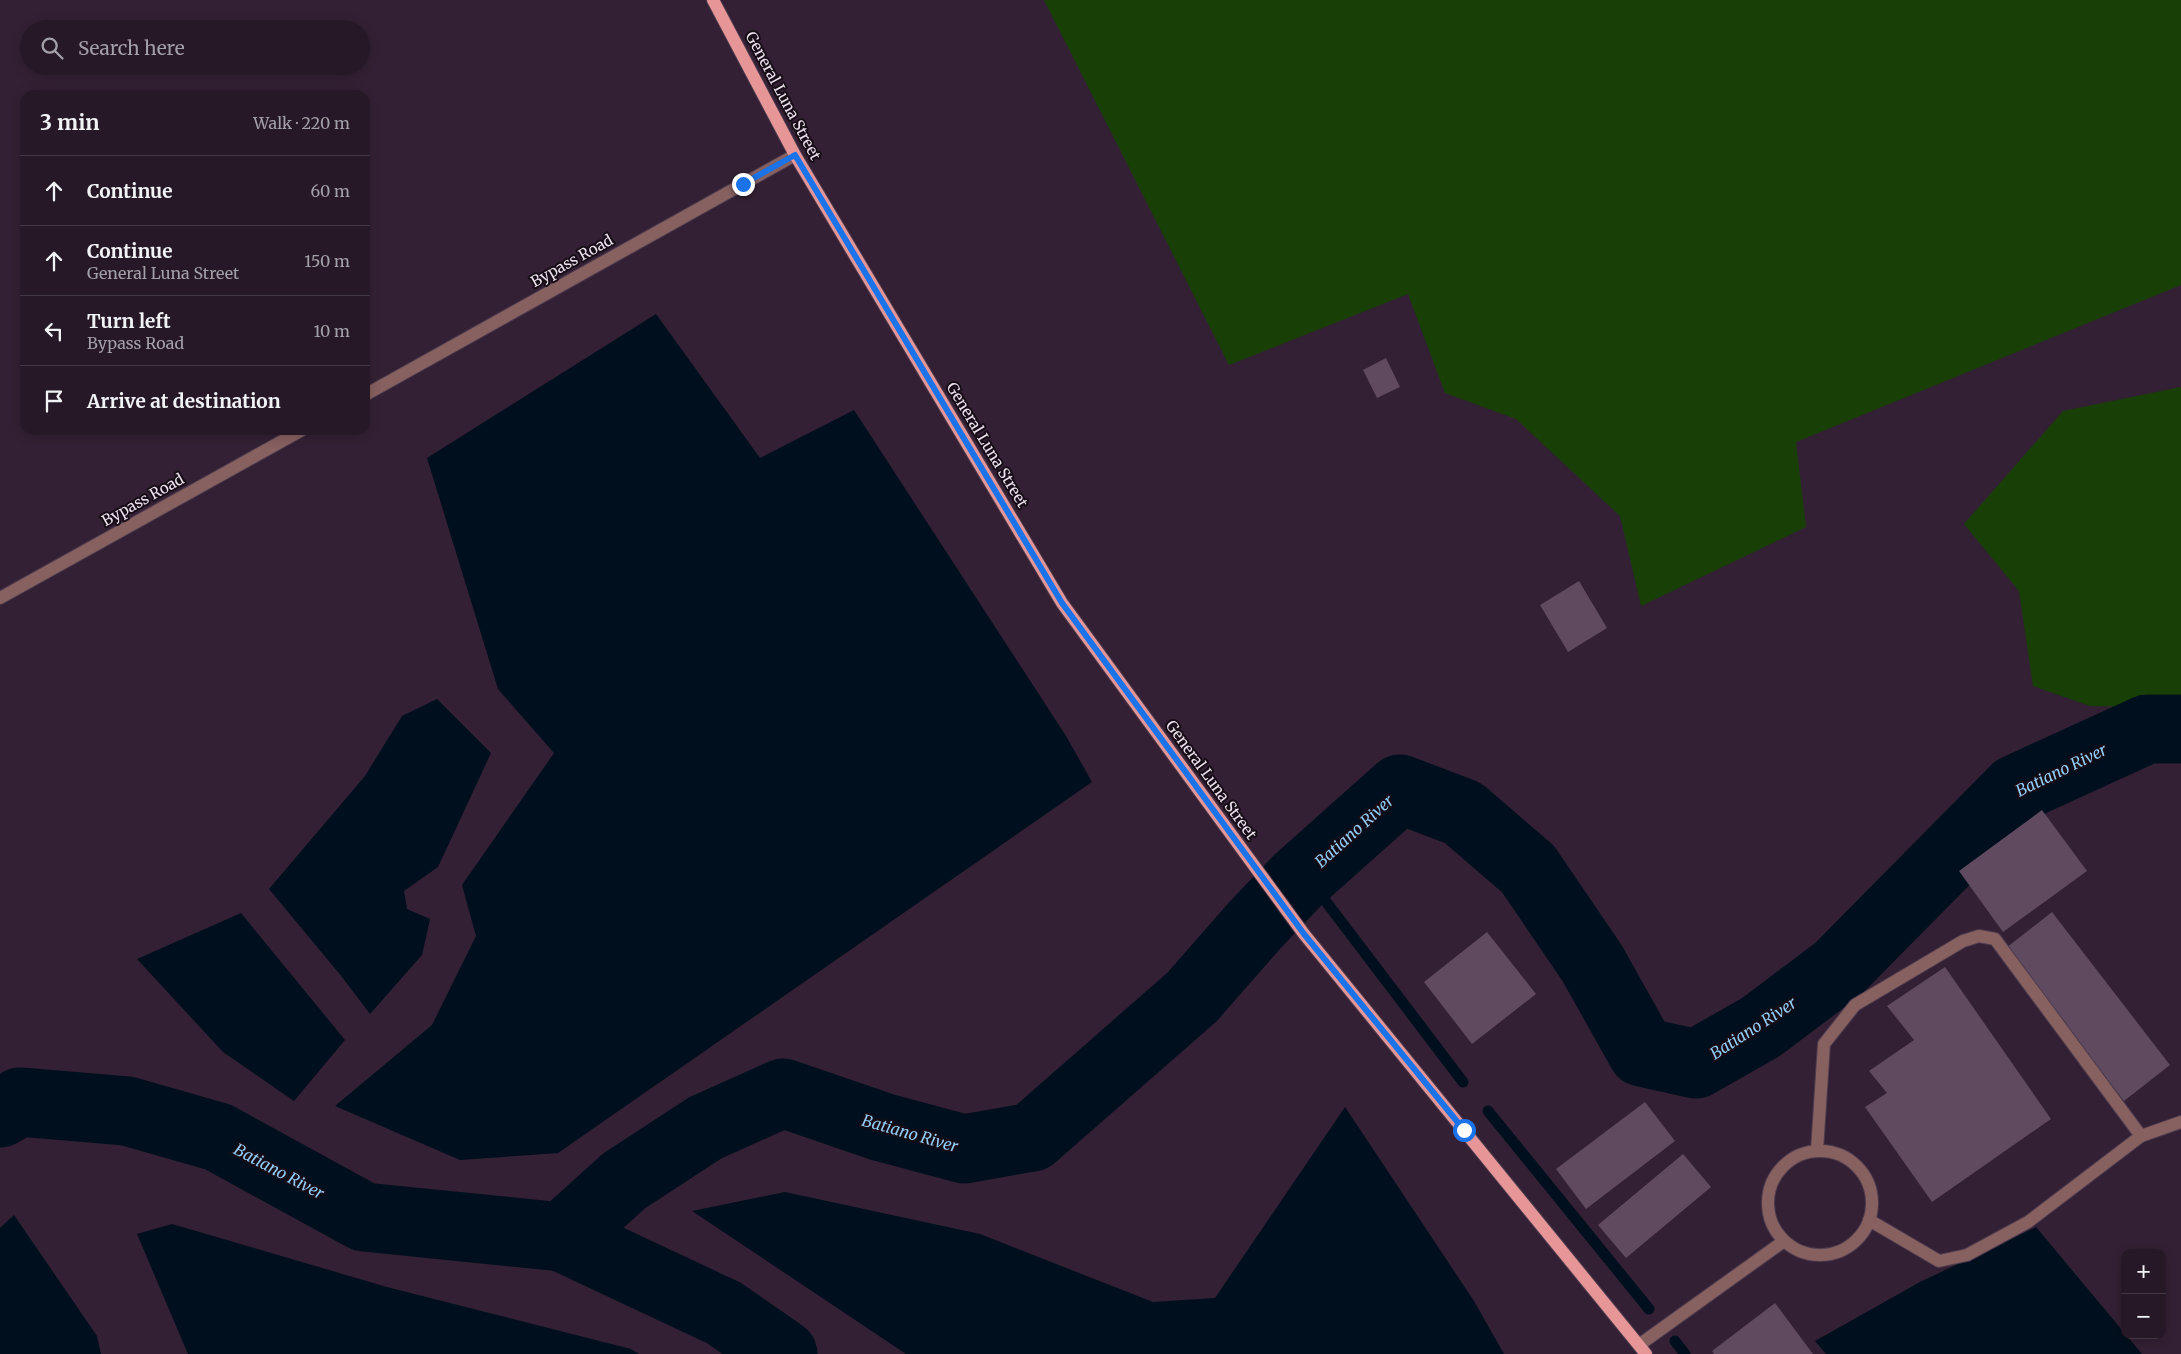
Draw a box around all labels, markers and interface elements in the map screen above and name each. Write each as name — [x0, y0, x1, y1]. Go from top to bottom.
search box — [20, 20, 370, 75]
street label: General Luna Street — [742, 28, 825, 163]
icon: search — [38, 34, 66, 62]
text: Search here — [78, 36, 185, 60]
text: 3 min — [40, 109, 99, 136]
text: Walk · 220 m — [253, 113, 350, 133]
route end — [732, 173, 755, 196]
icon: ahead — [40, 177, 68, 205]
text: Continue — [87, 179, 173, 203]
text: 60 m — [310, 181, 350, 201]
street label: Bypass Road — [527, 230, 616, 291]
text: Continue — [87, 239, 173, 263]
icon: ahead — [40, 247, 68, 275]
text: 150 m — [304, 251, 350, 271]
text: General Luna Street — [87, 263, 239, 283]
text: Turn left — [87, 309, 171, 333]
icon: left — [40, 317, 68, 345]
text: 10 m — [313, 321, 350, 341]
text: Bypass Road — [87, 333, 184, 353]
street label: General Luna Street — [943, 379, 1032, 511]
icon: arrive — [40, 387, 68, 415]
text: Arrive at destination — [87, 389, 281, 413]
street label: Bypass Road — [98, 469, 187, 530]
street label: General Luna Street — [1162, 716, 1261, 843]
water label: Batiano River — [2012, 739, 2110, 801]
water label: Batiano River — [1311, 790, 1398, 872]
water label: Batiano River — [1706, 992, 1800, 1063]
water label: Batiano River — [860, 1110, 961, 1156]
route start — [1453, 1119, 1476, 1142]
water label: Batiano River — [231, 1139, 328, 1203]
map controls — [2121, 1249, 2166, 1339]
button: + — [2121, 1249, 2166, 1294]
button: − — [2121, 1294, 2166, 1339]

